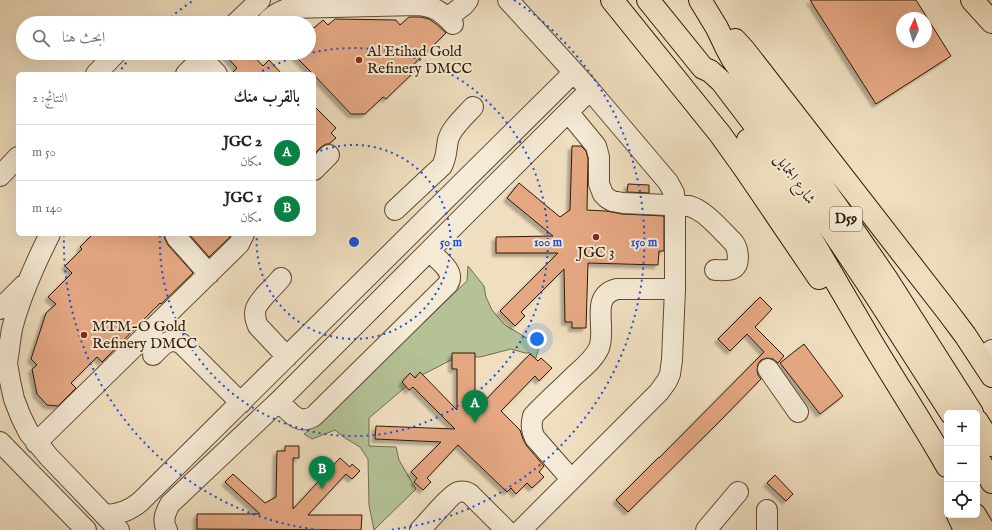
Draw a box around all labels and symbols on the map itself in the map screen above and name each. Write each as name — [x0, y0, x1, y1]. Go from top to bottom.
north arrow — [896, 12, 932, 48]
place label: Al Etihad Gold Refinery DMCC — [366, 42, 473, 78]
marker: Al Etihad Gold Refinery DMCC — [354, 55, 364, 65]
street label: شارع الجمايل — [768, 150, 820, 210]
road number: D59 — [830, 207, 862, 231]
marker: JGC 3 — [591, 232, 601, 242]
centre of rings — [347, 235, 361, 249]
text: 50 m — [440, 235, 463, 250]
text: 100 m — [534, 235, 563, 250]
text: 150 m — [631, 235, 658, 250]
place label: JGC 3 — [575, 243, 615, 262]
place label: MTM-O Gold Refinery DMCC — [92, 317, 198, 353]
your location — [527, 329, 547, 349]
marker: MTM-O Gold Refinery DMCC — [79, 330, 89, 340]
pin: A — [462, 390, 488, 423]
pin: B — [309, 456, 335, 489]

